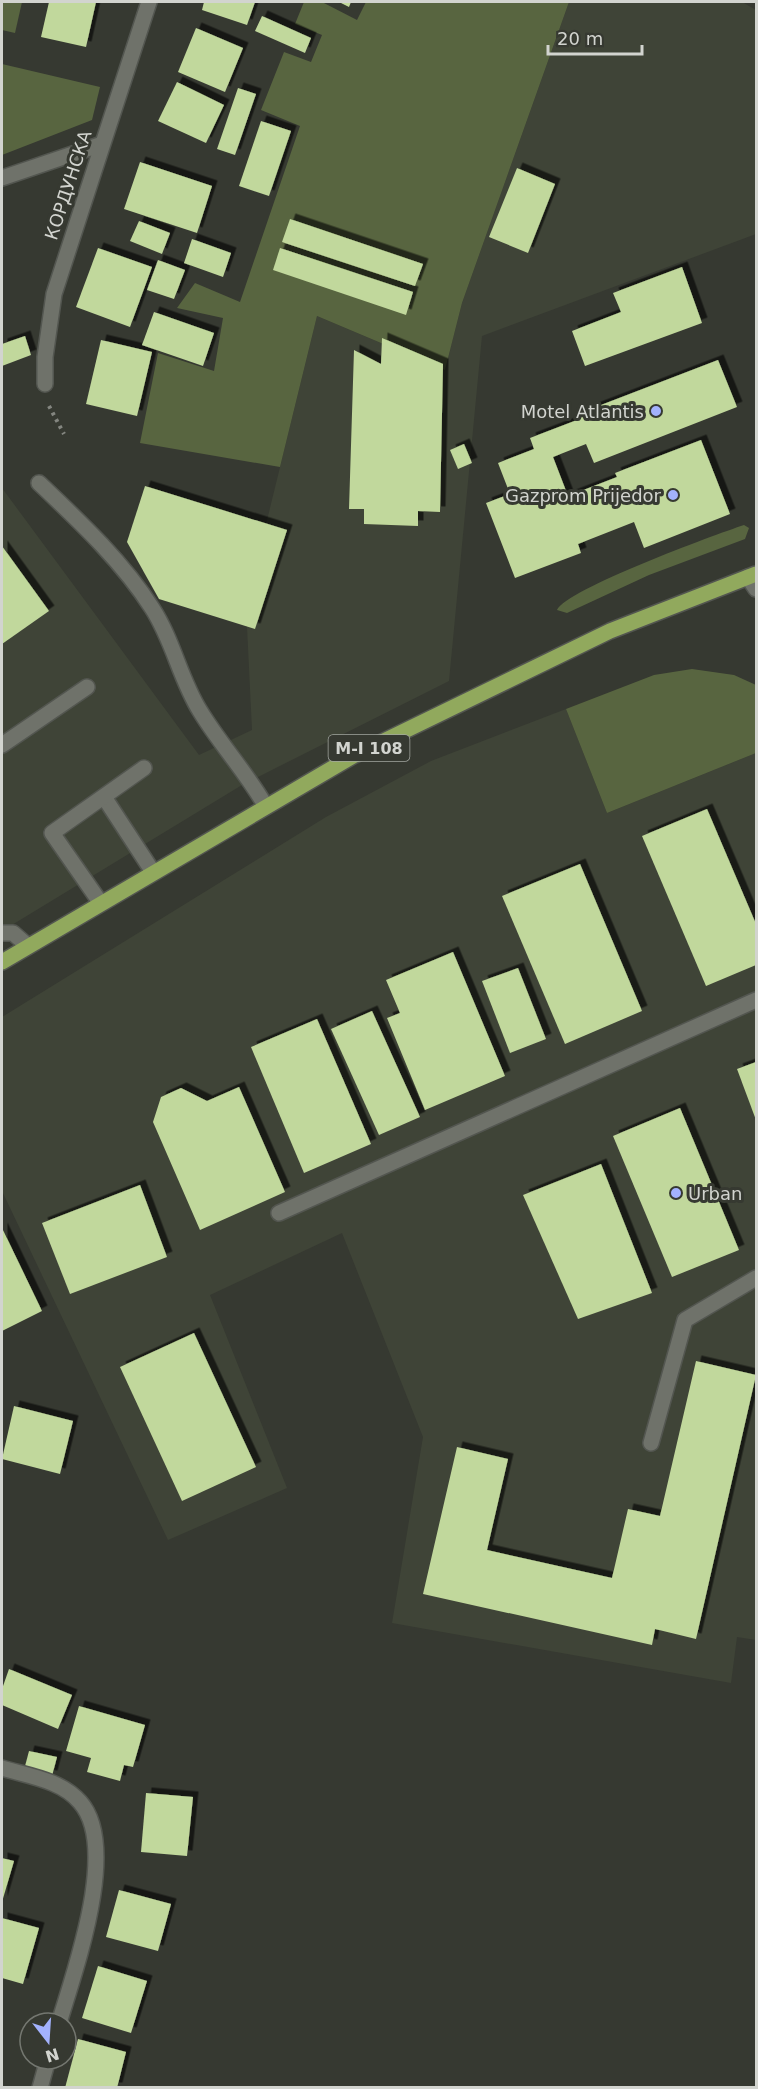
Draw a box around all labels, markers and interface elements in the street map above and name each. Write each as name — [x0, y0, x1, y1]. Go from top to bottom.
scale bar — [548, 18, 642, 56]
text: 20 m — [557, 28, 603, 49]
street label: КОРДУНСКА — [40, 127, 96, 242]
place label: Motel Atlantis — [521, 401, 644, 422]
marker: Motel Atlantis — [649, 404, 663, 418]
place label: Gazprom Prijedor — [505, 485, 662, 506]
marker: Gazprom Prijedor — [666, 488, 680, 502]
road number: M-I 108 — [328, 735, 410, 761]
place label: Urban — [688, 1183, 742, 1204]
marker: Urban — [669, 1186, 683, 1200]
north arrow — [18, 2011, 78, 2071]
text: N — [43, 2044, 61, 2066]

